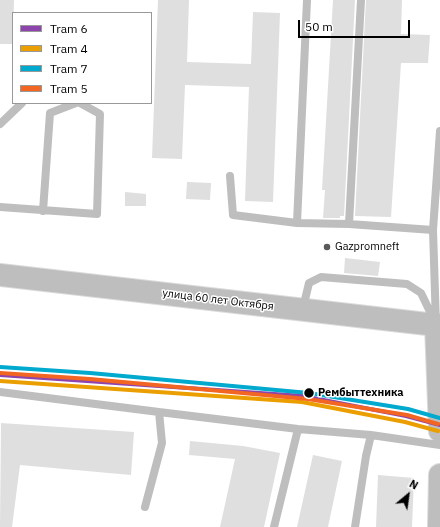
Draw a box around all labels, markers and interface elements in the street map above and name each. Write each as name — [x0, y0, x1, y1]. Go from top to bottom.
legend — [12, 12, 152, 104]
scale bar — [300, 12, 412, 38]
text: 50 m — [305, 19, 333, 34]
text: Tram 6 — [50, 21, 88, 36]
text: Tram 4 — [50, 41, 88, 56]
text: Tram 7 — [50, 61, 88, 76]
text: Tram 5 — [50, 81, 88, 96]
place label: Gazpromneft — [335, 240, 399, 254]
marker: Gazpromneft — [322, 242, 332, 252]
street label: улица 60 лет Октября — [162, 287, 274, 313]
marker: Рембыттехника — [302, 386, 316, 400]
place label: Рембыттехника — [318, 386, 404, 400]
north arrow — [388, 475, 428, 515]
text: N — [407, 476, 421, 493]

